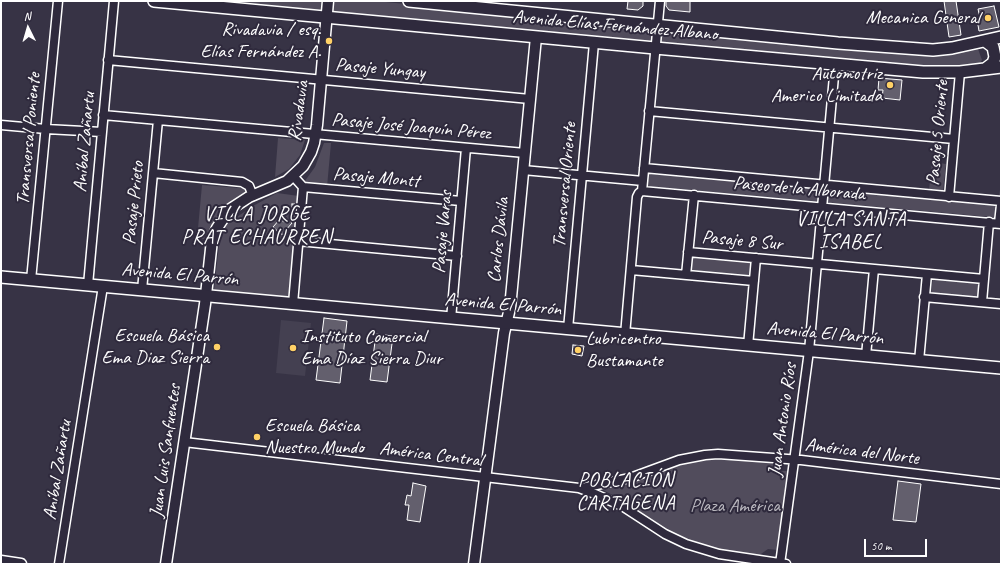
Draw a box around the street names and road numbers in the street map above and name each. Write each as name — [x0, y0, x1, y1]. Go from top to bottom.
street label: Avenida Elías Fernández Albano — [512, 6, 718, 46]
street label: Pasaje Yungay — [334, 54, 426, 84]
street label: Transversal Poniente — [12, 72, 46, 206]
street label: Rivadavia — [283, 79, 315, 143]
street label: Pasaje 5 Oriente — [922, 80, 954, 186]
street label: Aníbal Zañartu — [69, 91, 101, 193]
street label: Pasaje José Joaquín Pérez — [331, 109, 491, 145]
street label: Transversal Oriente — [548, 121, 582, 249]
street label: Pasaje Prieto — [118, 160, 150, 246]
street label: Pasaje Montt — [332, 163, 420, 193]
street label: Paseo de la Alborada — [732, 172, 866, 206]
street label: Pasaje Varas — [428, 190, 458, 274]
street label: Carlos Dávila — [483, 196, 515, 284]
street label: Pasaje 8 Sur — [701, 226, 783, 256]
street label: Avenida El Parrón — [121, 259, 239, 291]
street label: Avenida El Parrón — [444, 289, 562, 321]
street label: Avenida El Parrón — [766, 318, 884, 350]
street label: Juan Antonio Ríos — [764, 362, 802, 478]
street label: Juan Luis Sanfuentes — [145, 383, 187, 519]
street label: Aníbal Zañartu — [39, 419, 77, 521]
street label: América del Norte — [804, 434, 920, 470]
street label: América Central — [378, 437, 484, 473]

